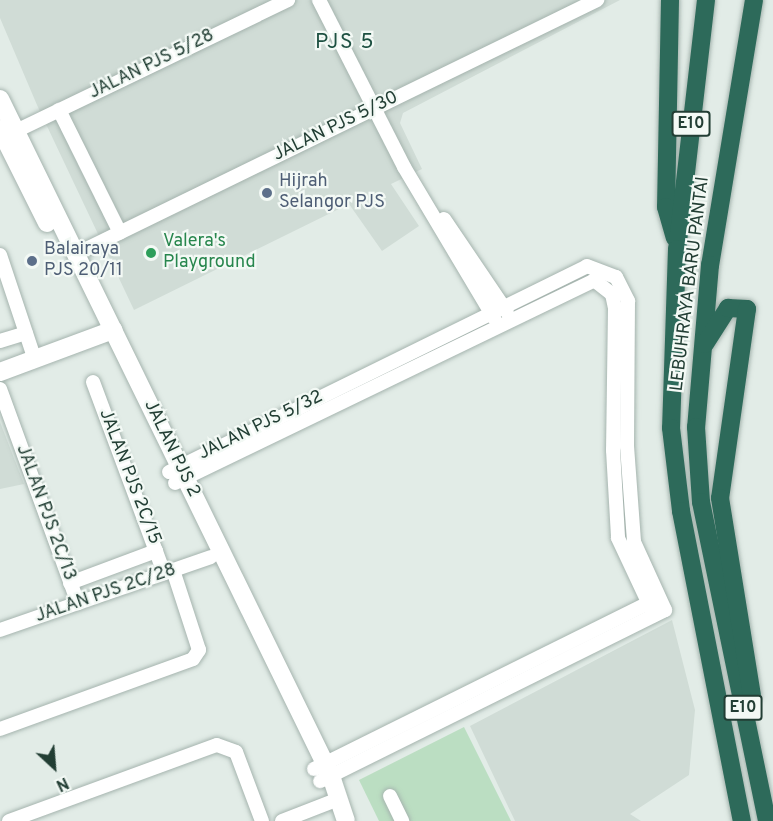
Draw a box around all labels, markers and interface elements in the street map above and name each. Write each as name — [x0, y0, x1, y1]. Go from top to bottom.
street label: JALAN PJS 5/28 — [86, 25, 218, 105]
district label: PJS 5 — [315, 30, 375, 56]
street label: JALAN PJS 5/30 — [270, 87, 402, 167]
road number: E10 — [672, 111, 710, 137]
place label: Hijrah Selangor PJS — [279, 172, 385, 214]
street label: LEBUHRAYA BARU PANTAI — [667, 175, 715, 393]
marker: Hijrah Selangor PJS — [260, 186, 274, 200]
place label: Valera's Playground — [163, 232, 256, 274]
place label: Balairaya PJS 20/11 — [44, 240, 123, 282]
marker: Valera's Playground — [144, 246, 158, 260]
marker: Balairaya PJS 20/11 — [25, 254, 39, 268]
street label: JALAN PJS 5/32 — [195, 387, 327, 465]
street label: JALAN PJS 2 — [138, 397, 204, 501]
street label: JALAN PJS 2C/15 — [93, 406, 165, 548]
street label: JALAN PJS 2C/13 — [10, 442, 80, 584]
street label: JALAN PJS 2C/28 — [33, 560, 179, 628]
road number: E10 — [724, 695, 762, 721]
north arrow — [24, 737, 84, 797]
text: N — [52, 772, 71, 795]

